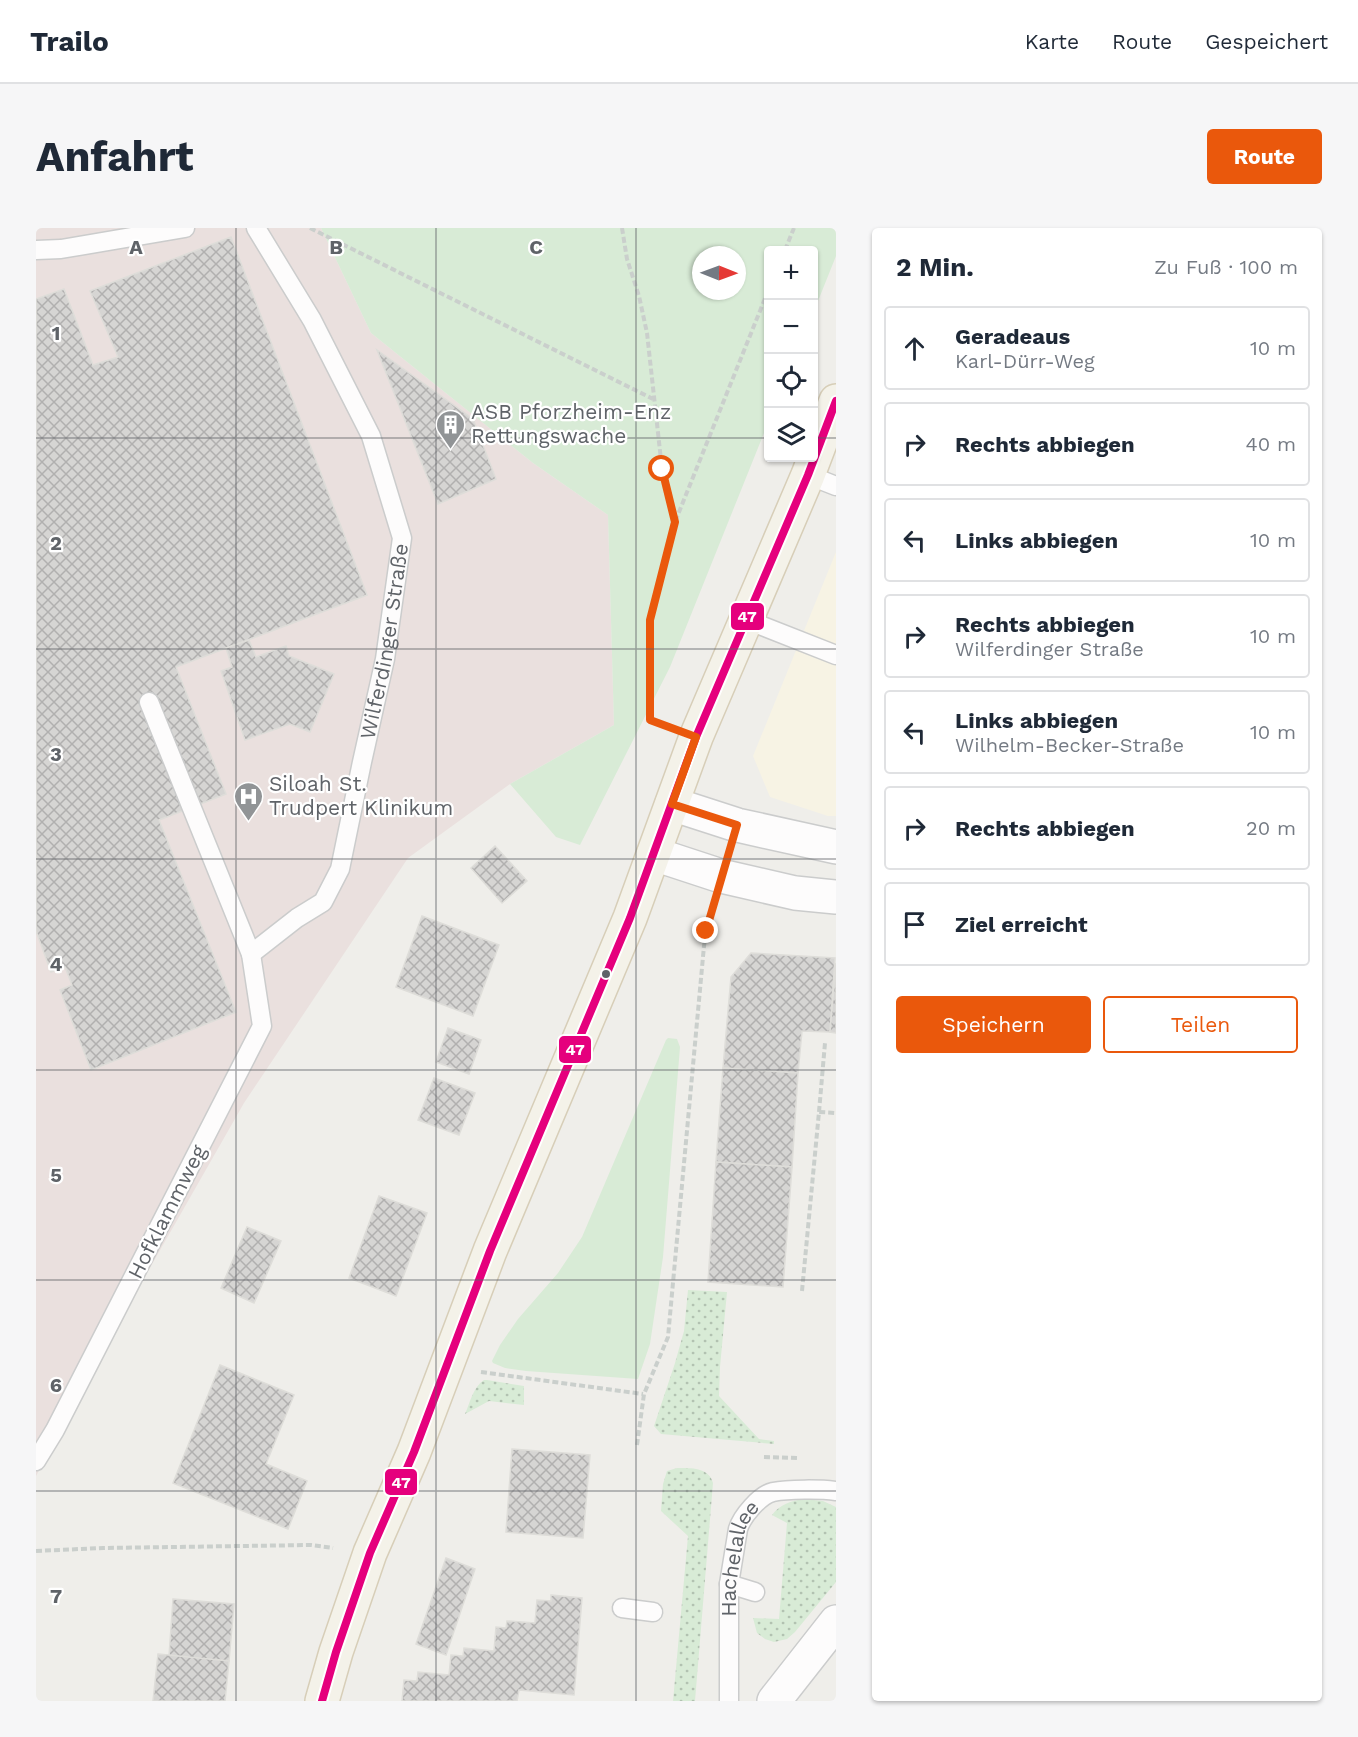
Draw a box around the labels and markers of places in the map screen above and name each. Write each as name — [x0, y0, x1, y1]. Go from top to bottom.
place label: ASB Pforzheim-Enz Rettungswache — [471, 399, 671, 448]
building icon: ASB Pforzheim-Enz Rettungswache — [434, 408, 466, 450]
place label: Siloah St. Trudpert Klinikum — [269, 771, 453, 820]
hospital icon: Siloah St. Trudpert Klinikum — [232, 780, 264, 822]
unlabelled marker — [600, 968, 612, 980]

